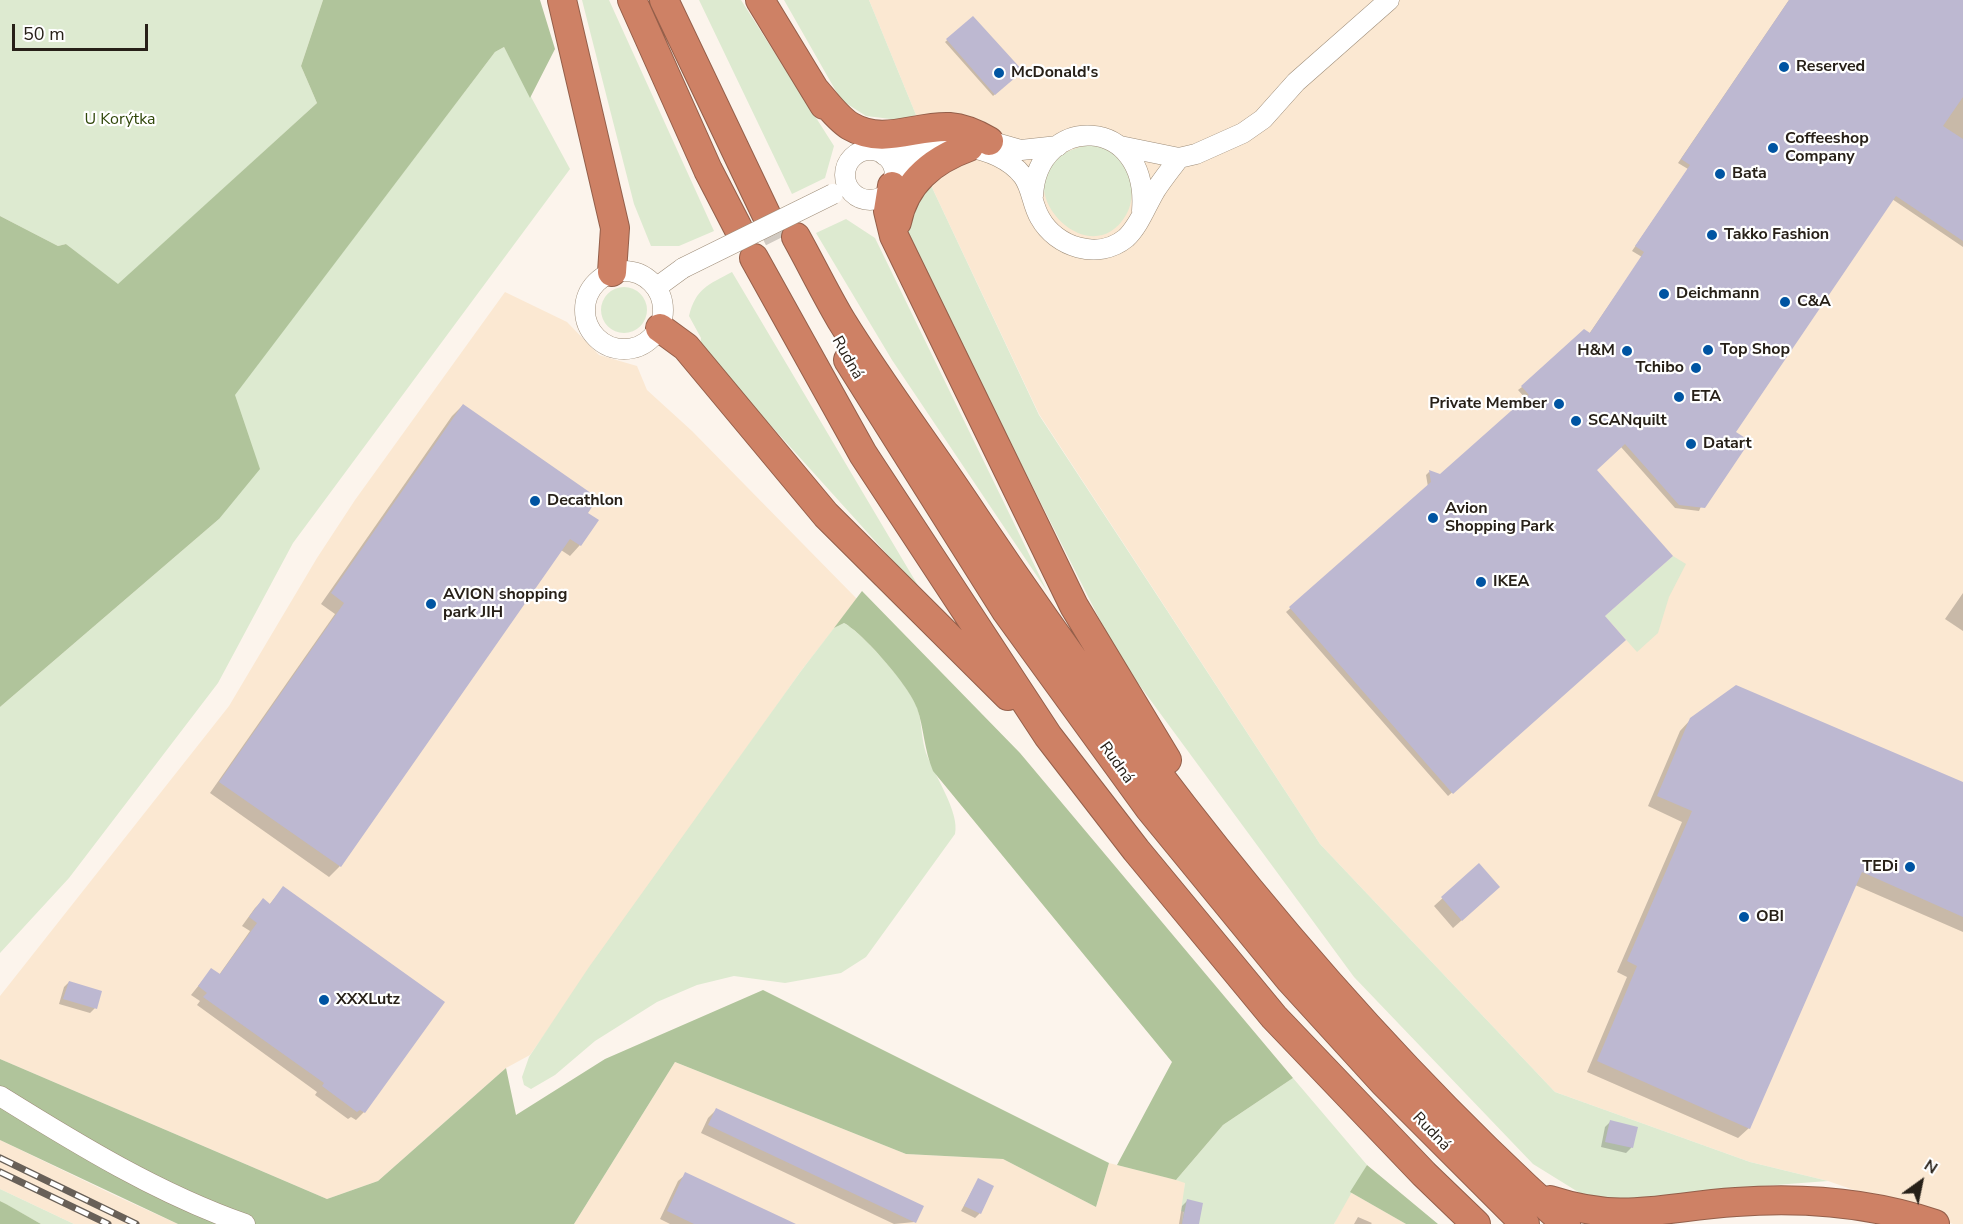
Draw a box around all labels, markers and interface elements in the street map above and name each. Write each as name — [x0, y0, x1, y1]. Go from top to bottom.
scale bar — [15, 12, 152, 50]
text: 50 m — [23, 22, 65, 46]
place label: Reserved — [1796, 57, 1865, 77]
marker: Reserved — [1777, 60, 1791, 74]
place label: McDonald's — [1011, 63, 1098, 83]
marker: McDonald's — [992, 66, 1006, 80]
park label: U Korýtka — [84, 110, 156, 130]
place label: Coffeeshop Company — [1785, 129, 1869, 167]
marker: Coffeeshop Company — [1766, 141, 1780, 155]
place label: Baťa — [1732, 164, 1767, 184]
marker: Baťa — [1713, 167, 1727, 181]
place label: Takko Fashion — [1724, 225, 1829, 245]
marker: Takko Fashion — [1705, 228, 1719, 242]
place label: Deichmann — [1676, 284, 1759, 304]
marker: Deichmann — [1657, 287, 1671, 301]
place label: C&A — [1797, 292, 1831, 312]
marker: C&A — [1778, 295, 1792, 309]
street label: Rudná — [827, 333, 867, 383]
place label: Top Shop — [1720, 340, 1790, 360]
place label: H&M — [1577, 341, 1615, 361]
marker: Top Shop — [1701, 343, 1715, 357]
marker: H&M — [1620, 344, 1634, 358]
place label: Tchibo — [1636, 358, 1684, 378]
marker: Tchibo — [1689, 361, 1703, 375]
place label: ETA — [1691, 387, 1721, 407]
marker: ETA — [1672, 390, 1686, 404]
place label: Private Member — [1429, 394, 1547, 414]
marker: Private Member — [1552, 397, 1566, 411]
place label: SCANquilt — [1588, 411, 1667, 431]
marker: SCANquilt — [1569, 414, 1583, 428]
place label: Datart — [1703, 434, 1752, 454]
marker: Datart — [1684, 437, 1698, 451]
place label: Decathlon — [547, 491, 623, 511]
marker: Decathlon — [528, 494, 542, 508]
place label: Avion Shopping Park — [1445, 499, 1554, 537]
marker: Avion Shopping Park — [1426, 511, 1440, 525]
place label: IKEA — [1493, 572, 1529, 592]
marker: IKEA — [1474, 575, 1488, 589]
place label: AVION shopping park JIH — [443, 585, 567, 623]
marker: AVION shopping park JIH — [424, 597, 438, 611]
street label: Rudná — [1095, 739, 1137, 787]
place label: TEDi — [1862, 857, 1898, 877]
marker: TEDi — [1903, 860, 1917, 874]
place label: OBI — [1756, 907, 1784, 927]
marker: OBI — [1737, 910, 1751, 924]
place label: XXXLutz — [336, 990, 400, 1010]
marker: XXXLutz — [317, 993, 331, 1007]
street label: Rudná — [1408, 1109, 1454, 1155]
north arrow — [1891, 1152, 1951, 1212]
text: N — [1920, 1154, 1942, 1179]

